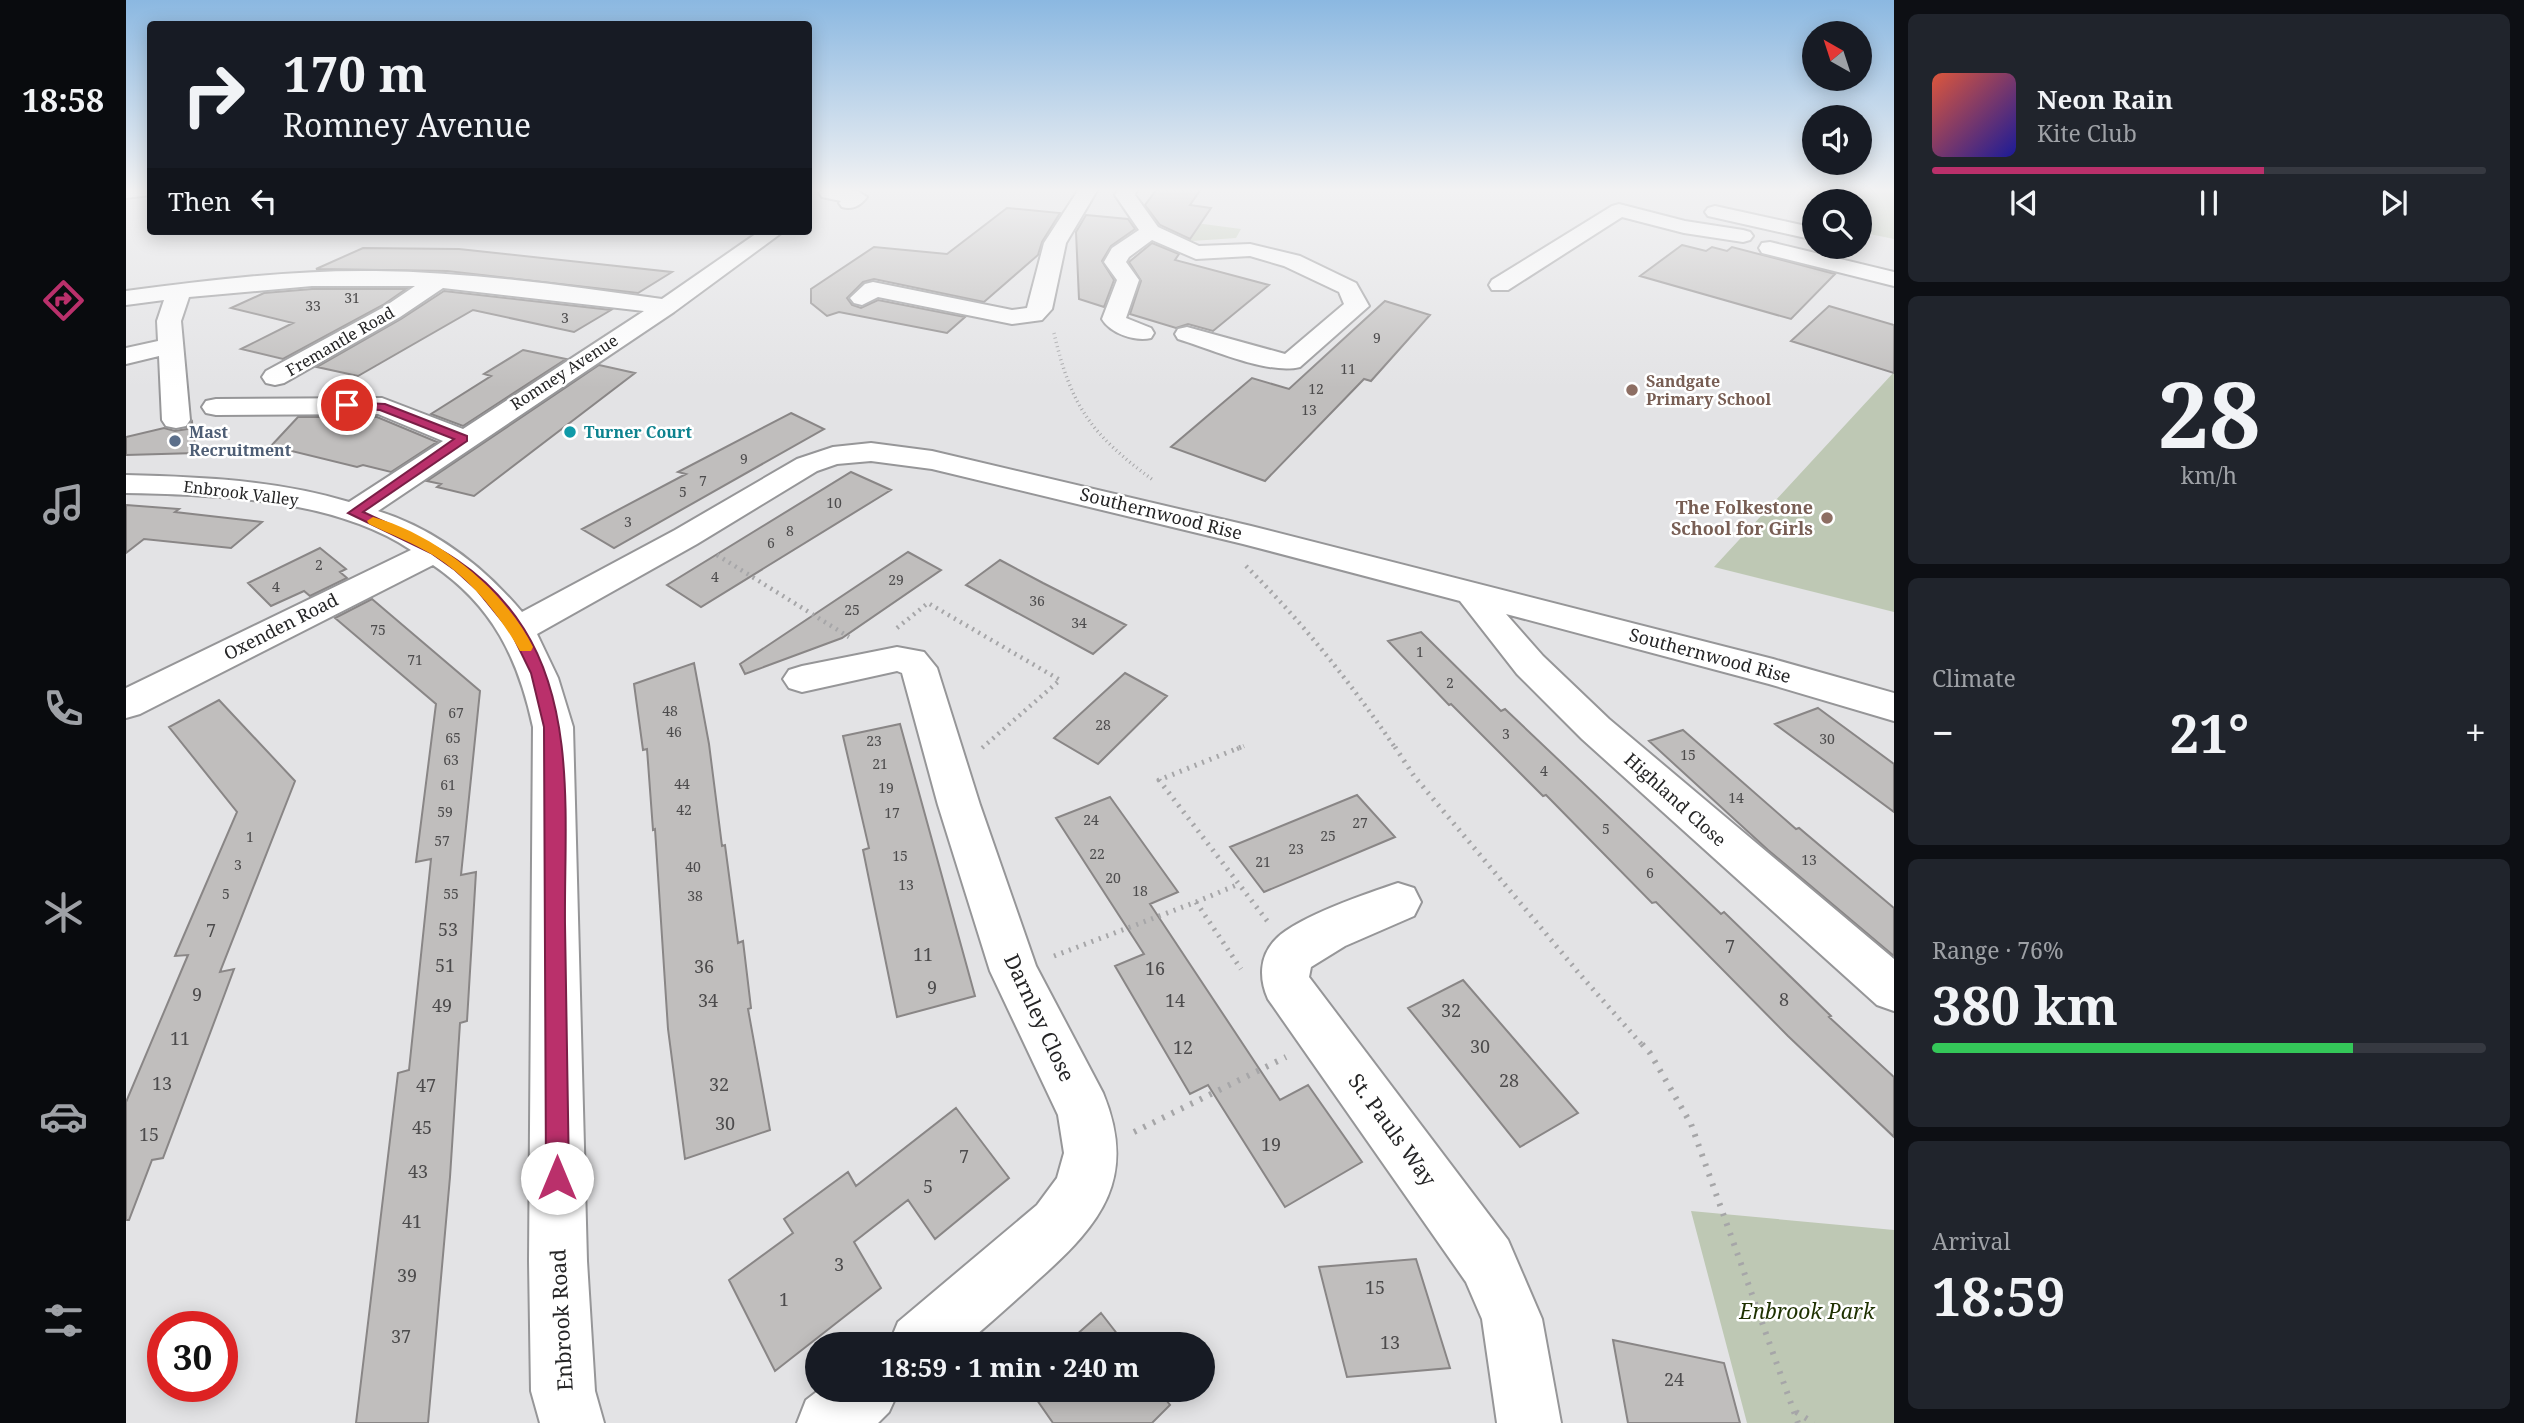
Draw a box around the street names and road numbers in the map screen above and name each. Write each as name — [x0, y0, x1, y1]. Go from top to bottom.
street label: Fremantle Road — [282, 301, 398, 381]
street label: Romney Avenue — [506, 329, 622, 415]
street label: Enbrook Valley — [182, 475, 301, 511]
street label: Southernwood Rise — [1078, 481, 1245, 545]
street label: Oxenden Road — [219, 587, 342, 665]
street label: Southernwood Rise — [1627, 622, 1794, 688]
street label: Highland Close — [1620, 747, 1732, 851]
street label: Darnley Close — [998, 949, 1082, 1086]
street label: St. Pauls Way — [1343, 1068, 1443, 1191]
street label: Enbrook Road — [543, 1248, 579, 1392]

